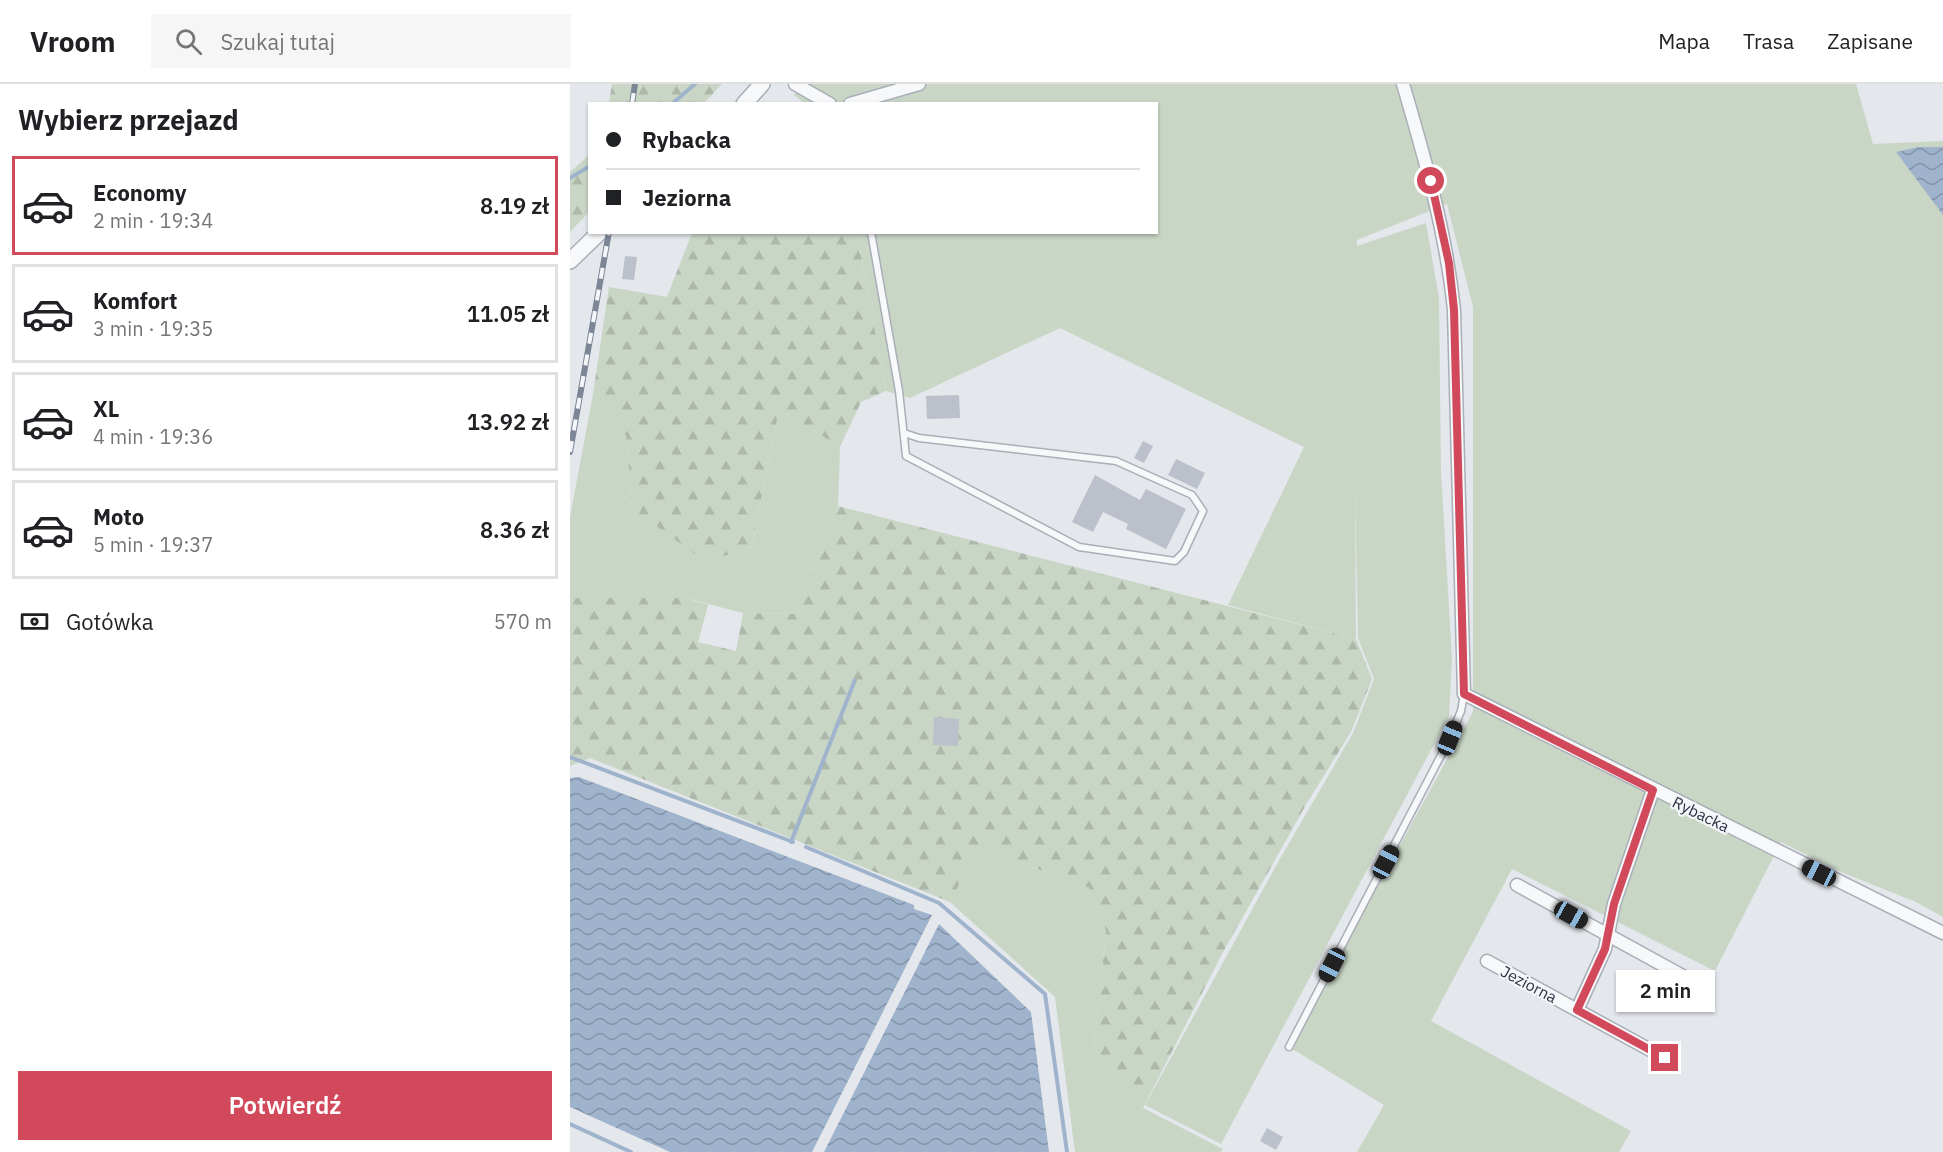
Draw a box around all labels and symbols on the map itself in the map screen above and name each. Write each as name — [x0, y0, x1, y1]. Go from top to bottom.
route start — [1417, 167, 1444, 194]
car — [1435, 718, 1465, 758]
street label: Rybacka — [1669, 792, 1733, 837]
car — [1370, 842, 1402, 882]
car — [1799, 857, 1839, 889]
car — [1551, 898, 1591, 932]
car — [1316, 945, 1348, 985]
street label: Jeziorna — [1497, 961, 1561, 1007]
callout: 2 min — [1616, 971, 1714, 1013]
route end — [1651, 1044, 1678, 1071]

